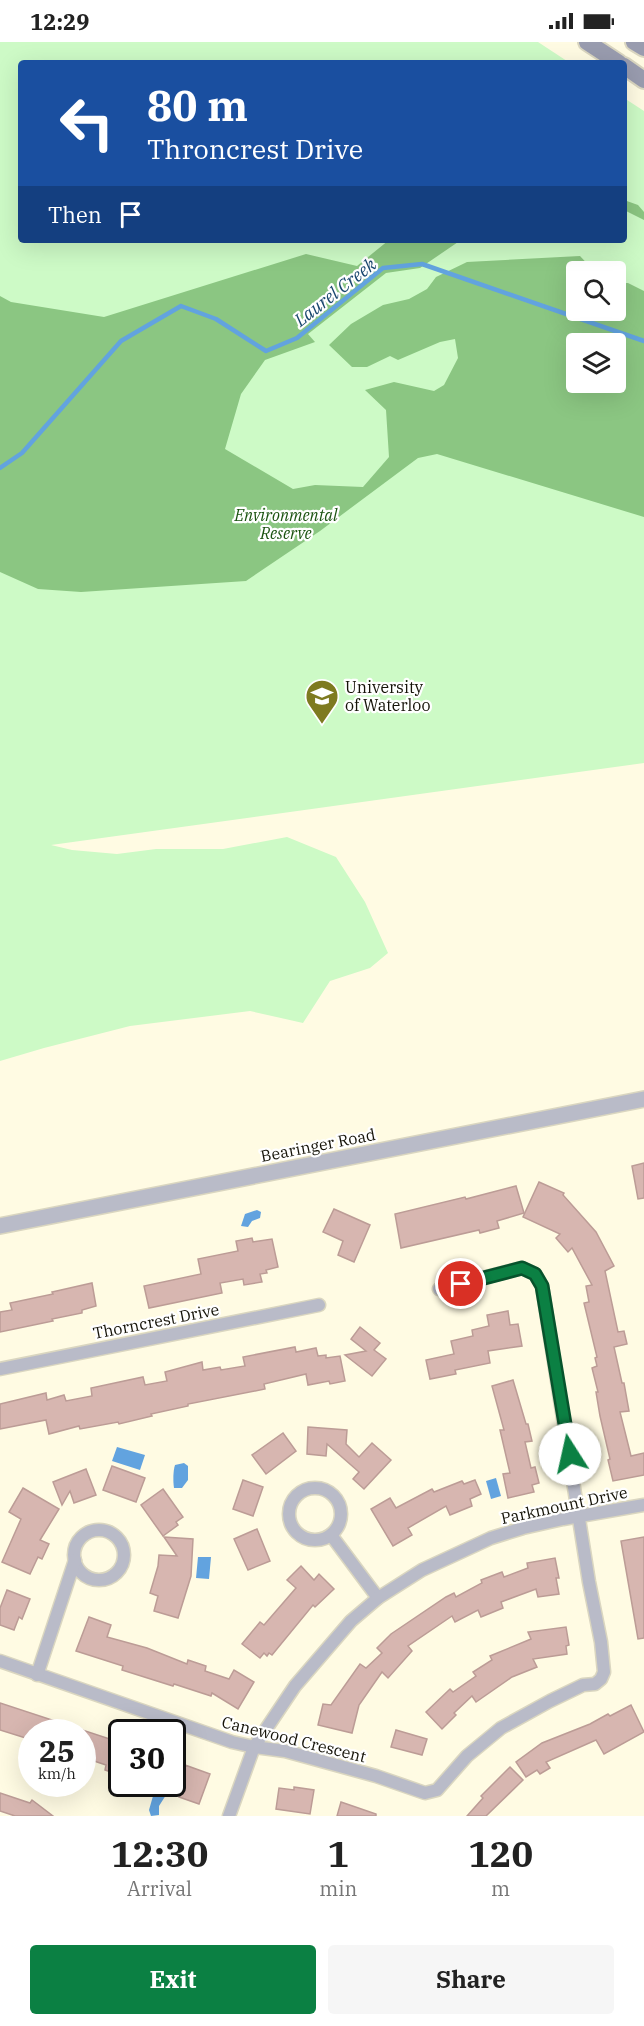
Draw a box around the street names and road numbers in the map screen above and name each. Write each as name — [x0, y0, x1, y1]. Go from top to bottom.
street label: Bearinger Road — [259, 1124, 377, 1166]
street label: Thorncrest Drive — [91, 1299, 221, 1343]
street label: Parkmount Drive — [499, 1482, 629, 1528]
street label: Canewood Crescent — [220, 1711, 369, 1767]

